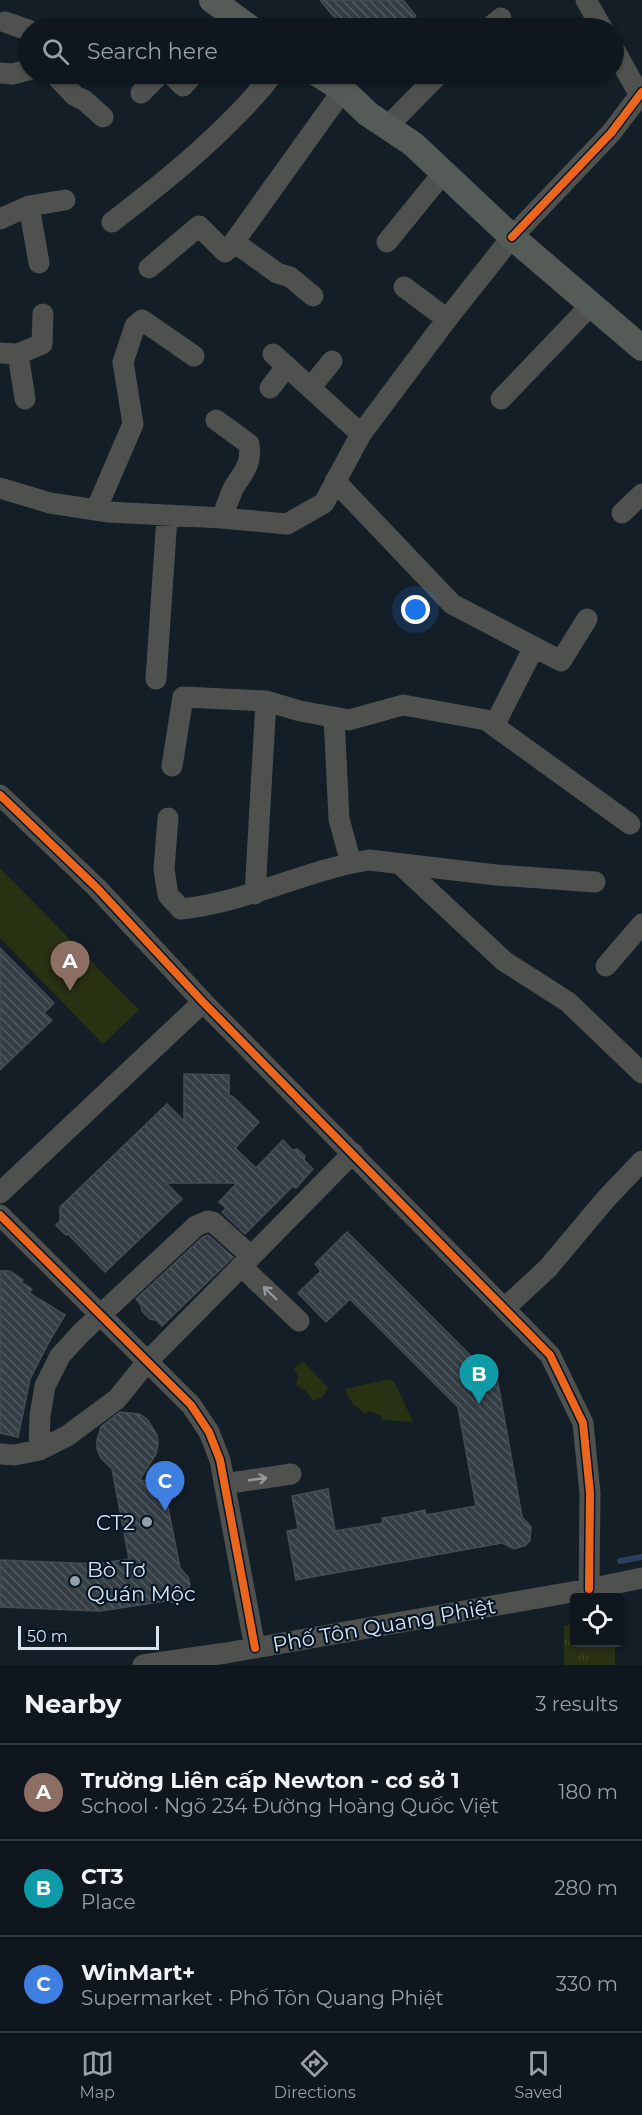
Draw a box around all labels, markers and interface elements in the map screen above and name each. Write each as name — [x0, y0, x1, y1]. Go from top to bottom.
search box — [18, 18, 624, 84]
icon: search — [39, 35, 72, 68]
text: Search here — [87, 38, 218, 65]
your location — [401, 595, 430, 624]
pin: A — [50, 942, 90, 991]
one-way arrow — [263, 1286, 278, 1300]
pin: B — [460, 1354, 498, 1404]
pin: C — [146, 1462, 184, 1511]
one-way arrow — [247, 1473, 267, 1484]
place label: CT2 — [96, 1510, 135, 1535]
marker: CT2 — [140, 1515, 154, 1529]
place label: Bò Tơ Quán Mộc — [87, 1557, 196, 1606]
marker: Bò Tơ Quán Mộc — [68, 1574, 82, 1588]
street label: Phố Tôn Quang Phiệt — [271, 1593, 497, 1657]
map controls — [570, 1593, 624, 1647]
button: locate — [570, 1593, 624, 1647]
scale bar — [18, 1623, 159, 1650]
text: 50 m — [27, 1627, 68, 1646]
text: Nearby — [24, 1688, 121, 1720]
text: 3 results — [535, 1692, 618, 1716]
text: Trường Liên cấp Newton - cơ sở 1 — [81, 1767, 460, 1794]
text: A — [36, 1780, 51, 1804]
text: 180 m — [558, 1780, 618, 1804]
text: School · Ngõ 234 Đường Hoàng Quốc Việt — [81, 1794, 499, 1818]
text: CT3 — [81, 1863, 124, 1890]
text: B — [36, 1876, 51, 1900]
text: 280 m — [554, 1876, 618, 1900]
text: Place — [81, 1890, 136, 1914]
text: WinMart+ — [81, 1959, 195, 1986]
text: C — [36, 1972, 51, 1996]
text: 330 m — [556, 1972, 618, 1996]
text: Supermarket · Phố Tôn Quang Phiệt — [81, 1986, 444, 2010]
tab: Map — [79, 2047, 115, 2102]
tab: Directions — [274, 2047, 356, 2102]
tab: Saved — [515, 2047, 563, 2102]

